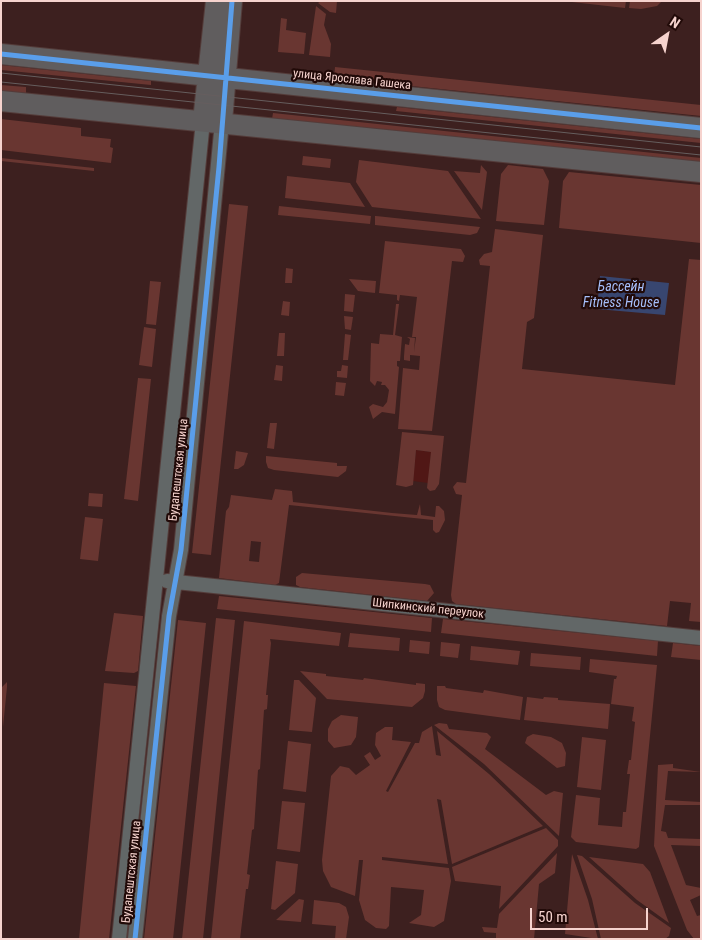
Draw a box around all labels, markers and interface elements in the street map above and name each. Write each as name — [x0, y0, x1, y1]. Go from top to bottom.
north arrow — [642, 10, 692, 60]
text: N — [667, 13, 683, 31]
street label: улица Ярослава Гашека — [292, 67, 412, 93]
water label: Бассейн Fitness House — [583, 279, 659, 312]
street label: Будапештская улица — [166, 418, 192, 522]
street label: Шипкинский переулок — [371, 596, 485, 622]
street label: Будапештская улица — [119, 820, 145, 924]
scale bar — [532, 898, 650, 930]
text: 50 m — [538, 908, 568, 926]

